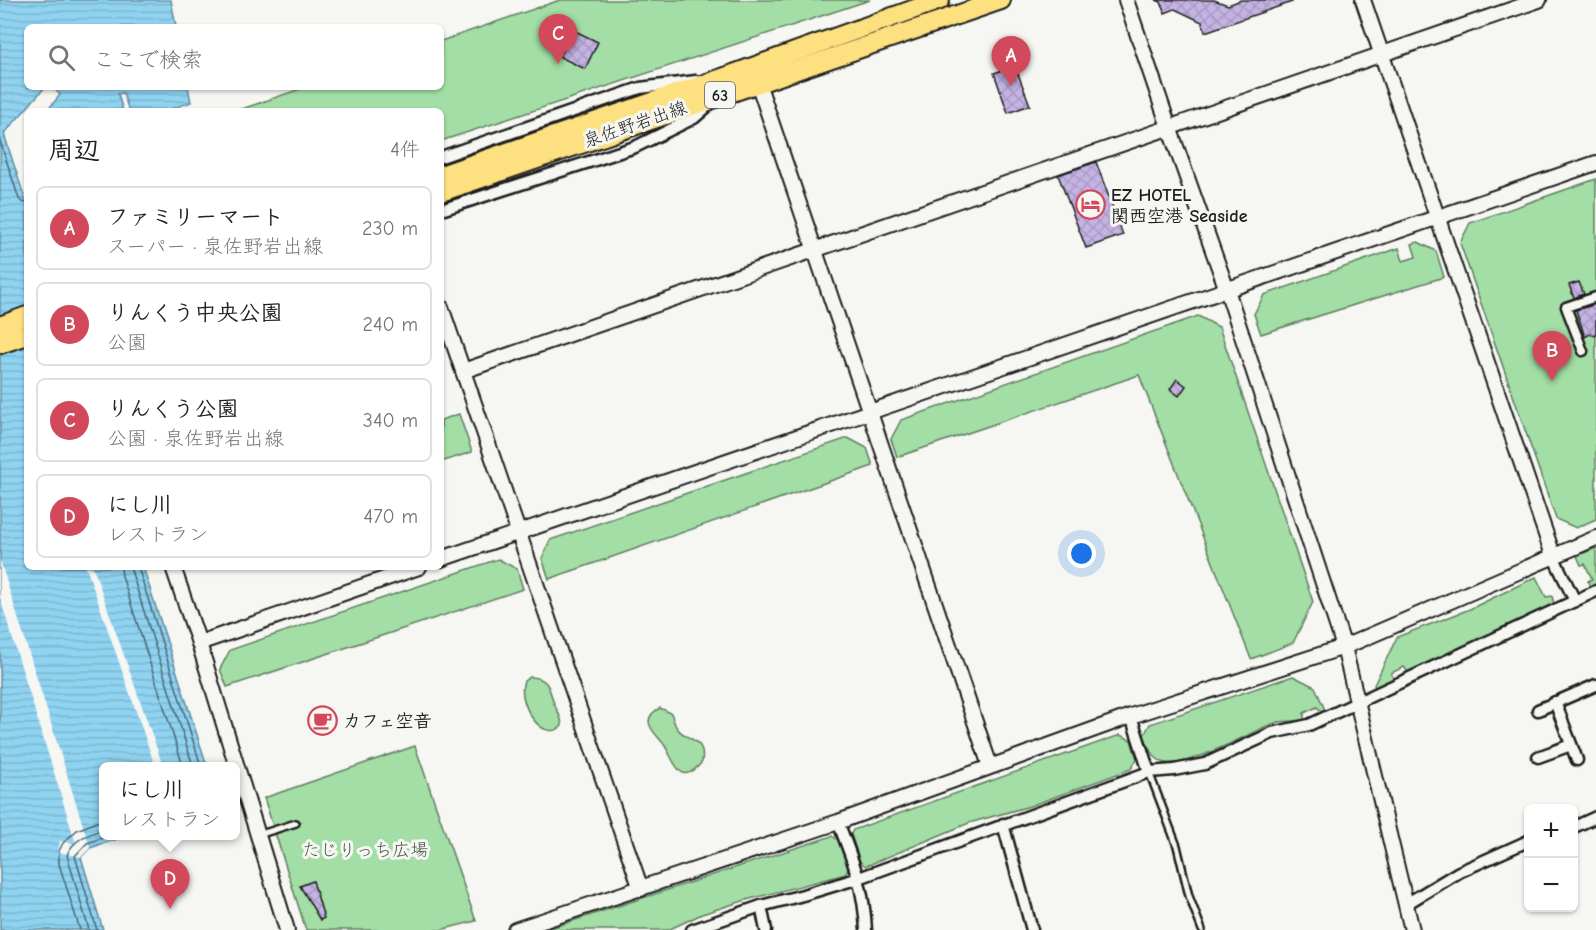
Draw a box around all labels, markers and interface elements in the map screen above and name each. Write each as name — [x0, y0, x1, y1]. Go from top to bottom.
pin: C — [538, 14, 578, 64]
search box — [24, 24, 444, 90]
pin: A — [992, 36, 1030, 86]
icon: search — [45, 41, 78, 74]
text: ここで検索 — [93, 47, 203, 73]
road number: 63 — [705, 82, 735, 108]
street label: 泉佐野岩出線 — [581, 97, 690, 152]
text: 周辺 — [48, 136, 100, 166]
text: 4件 — [390, 138, 420, 161]
place label: EZ HOTEL 関西空港 Seaside — [1111, 185, 1248, 227]
hotel icon: EZ HOTEL 関西空港 Seaside — [1074, 189, 1106, 221]
text: ファミリーマート — [107, 204, 284, 230]
text: A — [64, 217, 75, 240]
text: 230 m — [362, 217, 418, 240]
text: スーパー · 泉佐野岩出線 — [107, 235, 323, 258]
text: りんくう中央公園 — [107, 300, 283, 326]
text: B — [63, 313, 76, 336]
text: 240 m — [363, 313, 418, 336]
text: 公園 — [107, 331, 147, 354]
pin: B — [1532, 332, 1572, 381]
text: りんくう公園 — [107, 396, 239, 422]
text: C — [63, 409, 76, 432]
text: 340 m — [363, 409, 418, 432]
text: 公園 · 泉佐野岩出線 — [107, 427, 284, 450]
text: にし川 — [107, 492, 173, 518]
text: D — [63, 505, 76, 528]
text: 470 m — [363, 505, 418, 528]
text: レストラン — [107, 523, 209, 546]
your location — [1067, 539, 1096, 568]
cafe icon: カフェ空音 — [306, 705, 338, 737]
place label: カフェ空音 — [343, 711, 432, 732]
popup — [99, 762, 240, 840]
text: にし川 — [119, 777, 185, 803]
map controls — [1524, 804, 1578, 912]
button: + — [1524, 804, 1578, 858]
text: レストラン — [119, 808, 220, 831]
park label: たじりっち広場 — [302, 840, 428, 861]
button: − — [1524, 858, 1578, 912]
pin: D — [150, 860, 190, 909]

